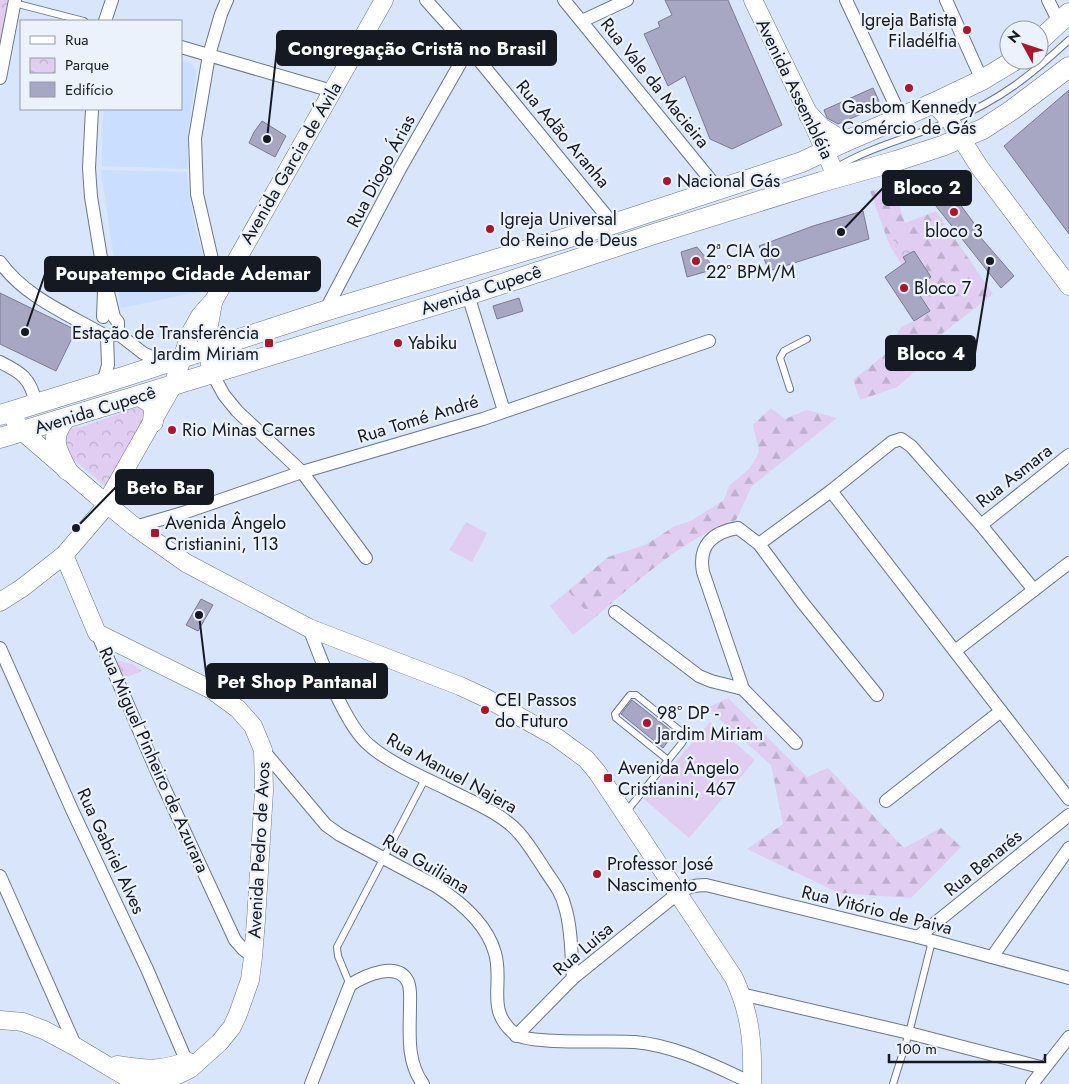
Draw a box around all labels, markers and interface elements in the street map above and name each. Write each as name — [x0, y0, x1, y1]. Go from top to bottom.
place label: Igreja Batista Filadélfia — [861, 7, 957, 54]
street label: Rua Vale da Macieira — [594, 12, 716, 154]
street label: Avenida Assembléia — [750, 15, 840, 163]
legend — [20, 20, 182, 110]
north arrow — [999, 20, 1049, 70]
marker: Igreja Batista Filadélfia — [961, 24, 973, 36]
text: N — [1003, 26, 1025, 47]
text: Rua — [65, 29, 89, 51]
callout: Congregação Cristã no Brasil — [277, 31, 556, 65]
text: Congregação Cristã no Brasil — [288, 35, 546, 62]
text: Parque — [65, 54, 109, 76]
street label: Rua Adão Aranha — [510, 74, 616, 194]
street label: Avenida Garcia de Ávila — [234, 77, 348, 249]
text: Edifício — [65, 79, 113, 101]
marker: Gasbom Kennedy Comércio de Gás — [903, 82, 915, 94]
place label: Gasbom Kennedy Comércio de Gás — [842, 94, 976, 141]
street label: Rua Diogo Árias — [340, 110, 422, 232]
place label: Nacional Gás — [677, 168, 780, 194]
callout: Bloco 2 — [883, 171, 971, 205]
text: Bloco 2 — [893, 174, 961, 201]
marker: Nacional Gás — [661, 175, 673, 187]
place label: Igreja Universal do Reino de Deus — [500, 206, 637, 253]
marker: bloco 3 — [948, 206, 960, 218]
place label: bloco 3 — [925, 218, 983, 244]
marker: Igreja Universal do Reino de Deus — [484, 223, 496, 235]
place label: 2ª CIA do 22º BPM/M — [706, 238, 795, 285]
marker: 2ª CIA do 22º BPM/M — [690, 255, 702, 267]
callout: Poupatempo Cidade Ademar — [45, 257, 320, 291]
street label: Avenida Cupecê — [417, 258, 545, 322]
text: Poupatempo Cidade Ademar — [55, 260, 311, 287]
place label: Bloco 7 — [914, 275, 972, 301]
marker: Bloco 7 — [898, 282, 910, 294]
place label: Estação de Transferência Jardim Miriam — [72, 320, 259, 367]
place label: Yabiku — [408, 330, 457, 356]
callout: Bloco 4 — [886, 336, 975, 370]
marker: Estação de Transferência Jardim Miriam — [263, 337, 275, 349]
marker: Yabiku — [392, 337, 404, 349]
text: Bloco 4 — [897, 340, 965, 367]
street label: Avenida Cupecê — [31, 379, 159, 441]
street label: Rua Tomé André — [354, 388, 482, 450]
place label: Rio Minas Carnes — [182, 417, 315, 443]
marker: Rio Minas Carnes — [166, 424, 178, 436]
street label: Rua Asmara — [970, 438, 1058, 514]
callout: Beto Bar — [116, 470, 213, 504]
text: Beto Bar — [126, 474, 204, 501]
place label: Avenida Ângelo Cristianini, 113 — [165, 510, 286, 557]
marker: Avenida Ângelo Cristianini, 113 — [149, 527, 161, 539]
street label: Rua Miguel Pinheiro de Azurara — [92, 643, 216, 877]
callout: Pet Shop Pantanal — [207, 664, 387, 698]
text: Pet Shop Pantanal — [217, 668, 377, 695]
place label: CEI Passos do Futuro — [495, 687, 577, 734]
place label: 98º DP - Jardim Miriam — [655, 700, 763, 747]
marker: CEI Passos do Futuro — [479, 704, 491, 716]
marker: 98º DP - Jardim Miriam — [641, 717, 653, 729]
street label: Rua Manuel Najera — [382, 726, 522, 820]
place label: Avenida Ângelo Cristianini, 467 — [618, 755, 739, 802]
street label: Avenida Pedro de Avos — [241, 761, 277, 939]
marker: Avenida Ângelo Cristianini, 467 — [602, 772, 614, 784]
street label: Rua Gabriel Alves — [70, 784, 152, 918]
street label: Rua Benarés — [939, 823, 1027, 903]
street label: Rua Guiliana — [378, 828, 474, 900]
place label: Professor José Nascimento — [607, 851, 713, 898]
marker: Professor José Nascimento — [591, 868, 603, 880]
street label: Rua Vitório de Paiva — [799, 879, 955, 941]
street label: Rua Luísa — [547, 916, 619, 982]
scale bar — [889, 1032, 1045, 1064]
text: 100 m — [896, 1038, 937, 1060]

